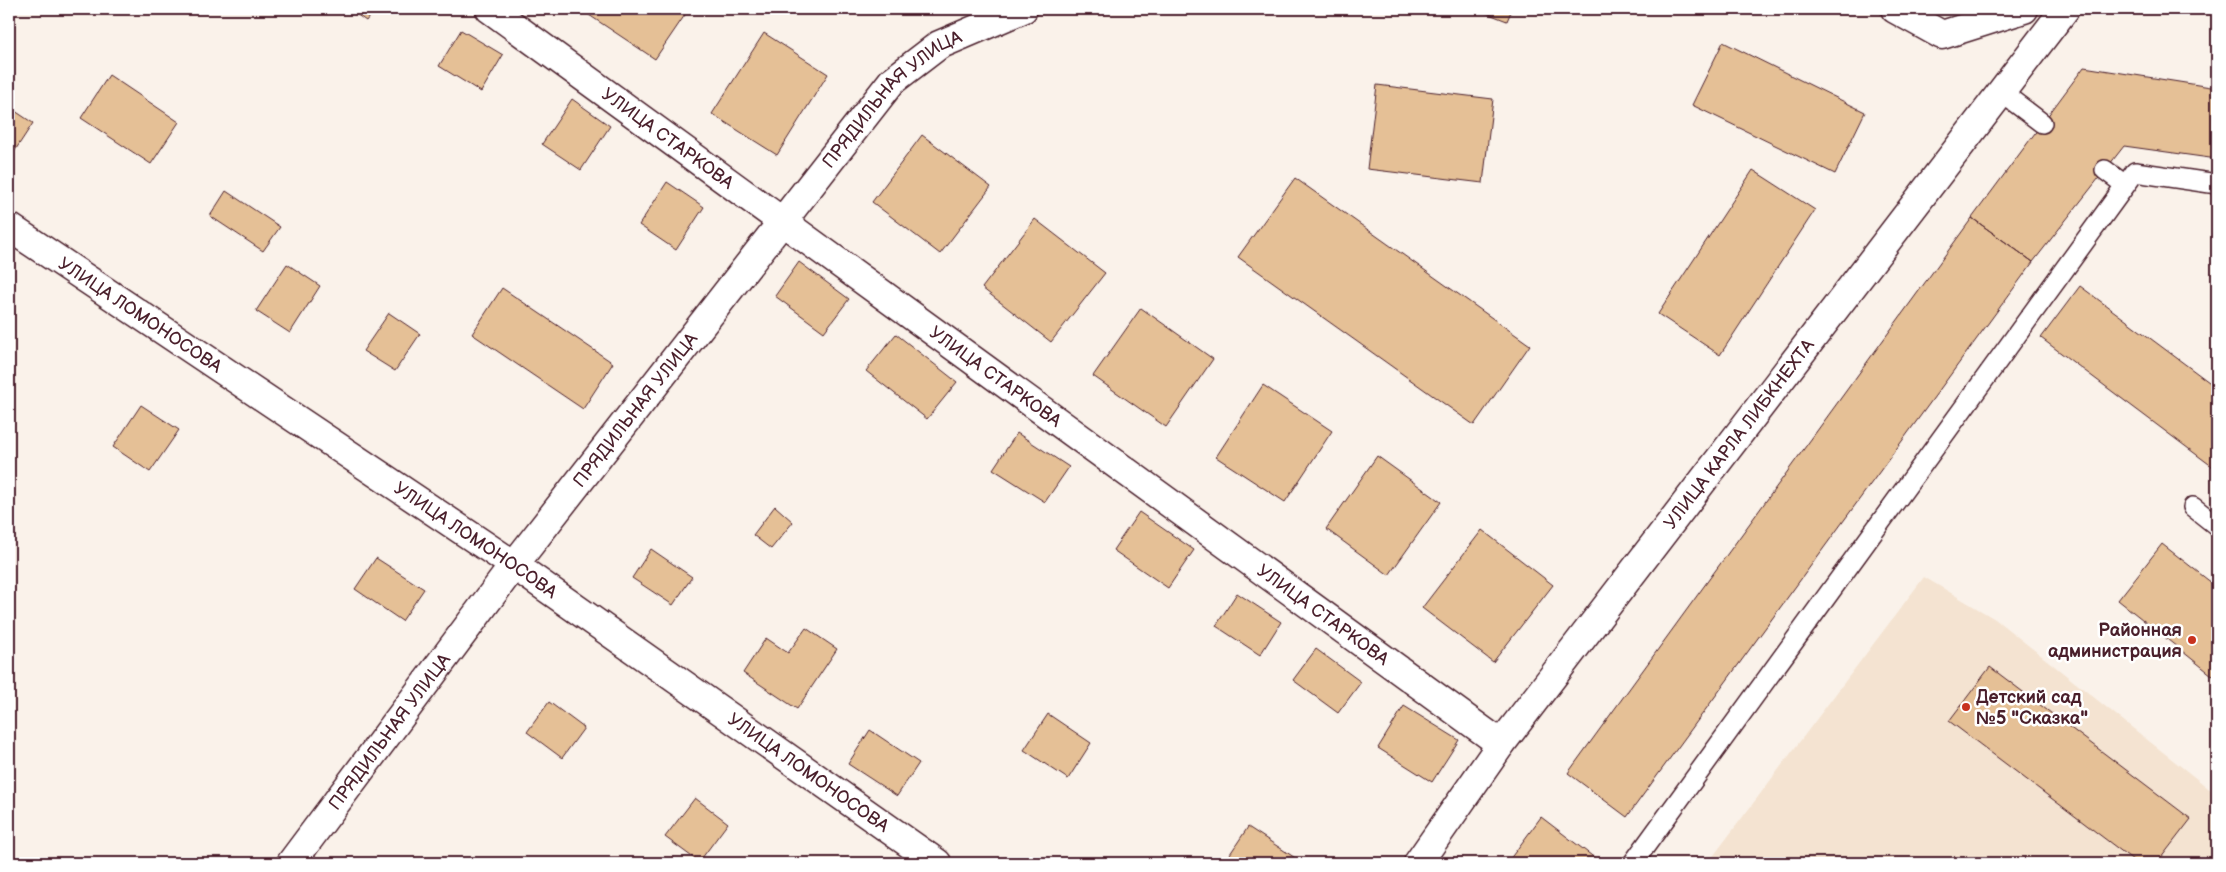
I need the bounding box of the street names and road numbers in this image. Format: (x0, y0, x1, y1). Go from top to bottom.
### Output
street label: ПРЯДИЛЬНАЯ УЛИЦА (818, 26, 965, 172)
street label: УЛИЦА СТАРКОВА (598, 84, 738, 193)
street label: УЛИЦА ЛОМОНОСОВА (55, 253, 226, 377)
street label: УЛИЦА СТАРКОВА (926, 322, 1066, 431)
street label: ПРЯДИЛЬНАЯ УЛИЦА (568, 329, 702, 491)
street label: УЛИЦА КАРЛА ЛИБКНЕХТА (1660, 335, 1818, 533)
street label: УЛИЦА ЛОМОНОСОВА (390, 477, 561, 603)
street label: УЛИЦА СТАРКОВА (1253, 560, 1393, 670)
street label: ПРЯДИЛЬНАЯ УЛИЦА (324, 649, 455, 814)
street label: УЛИЦА ЛОМОНОСОВА (724, 709, 893, 837)

